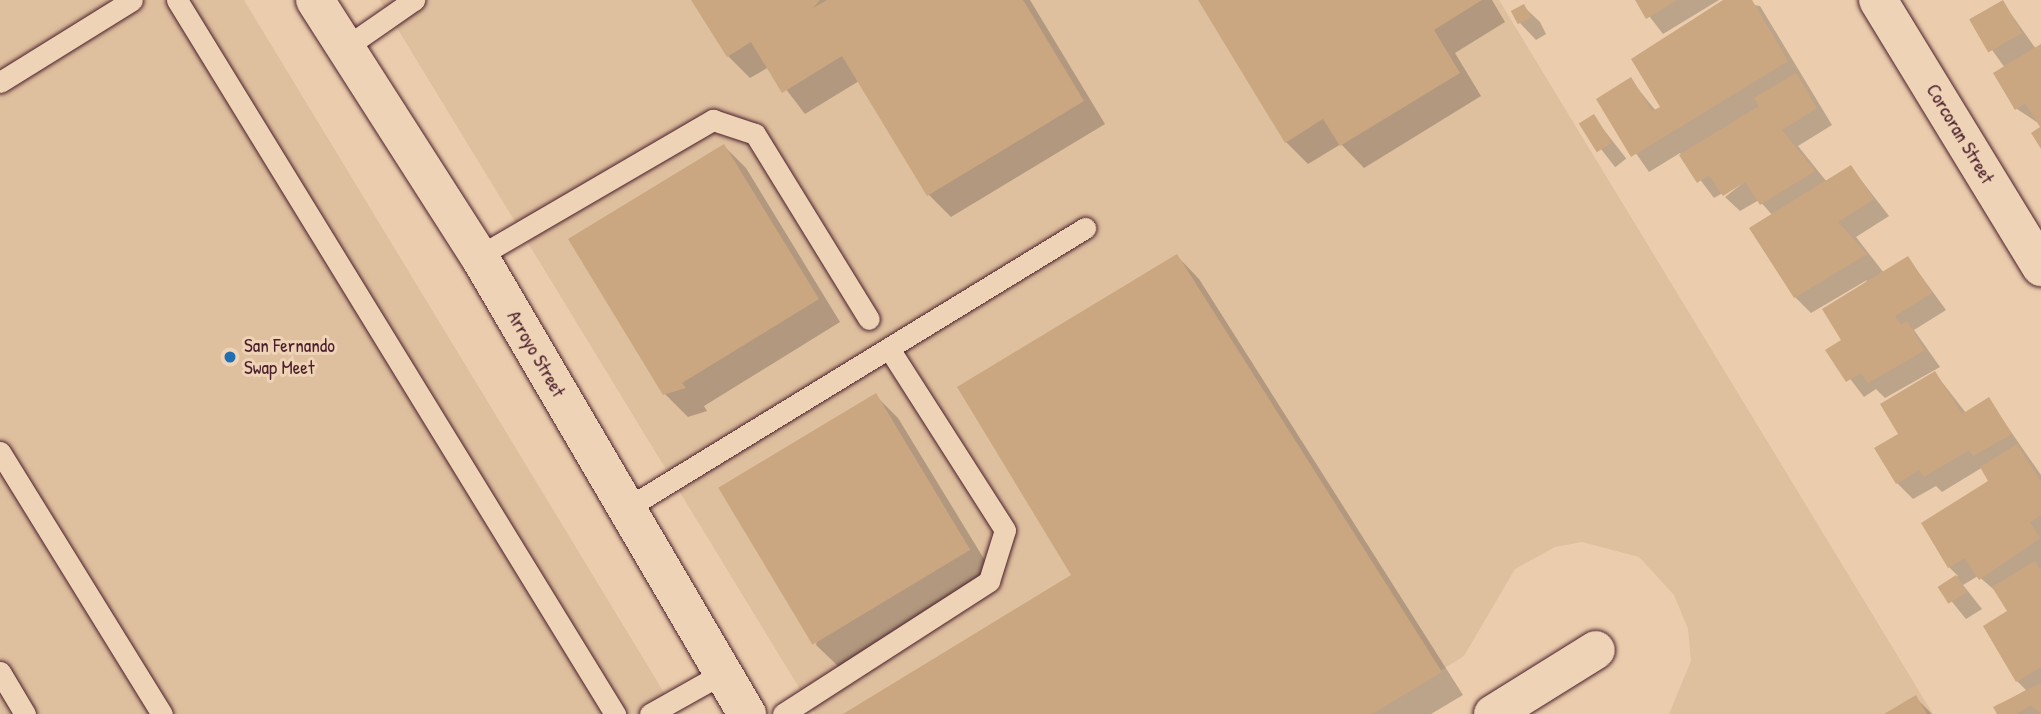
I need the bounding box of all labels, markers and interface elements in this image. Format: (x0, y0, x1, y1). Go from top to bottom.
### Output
street label: Corcoran Street (1921, 80, 1999, 188)
street label: Arroyo Street (502, 307, 570, 401)
place label: San Fernando Swap Meet (244, 335, 335, 379)
marker: San Fernando Swap Meet (222, 349, 238, 365)

